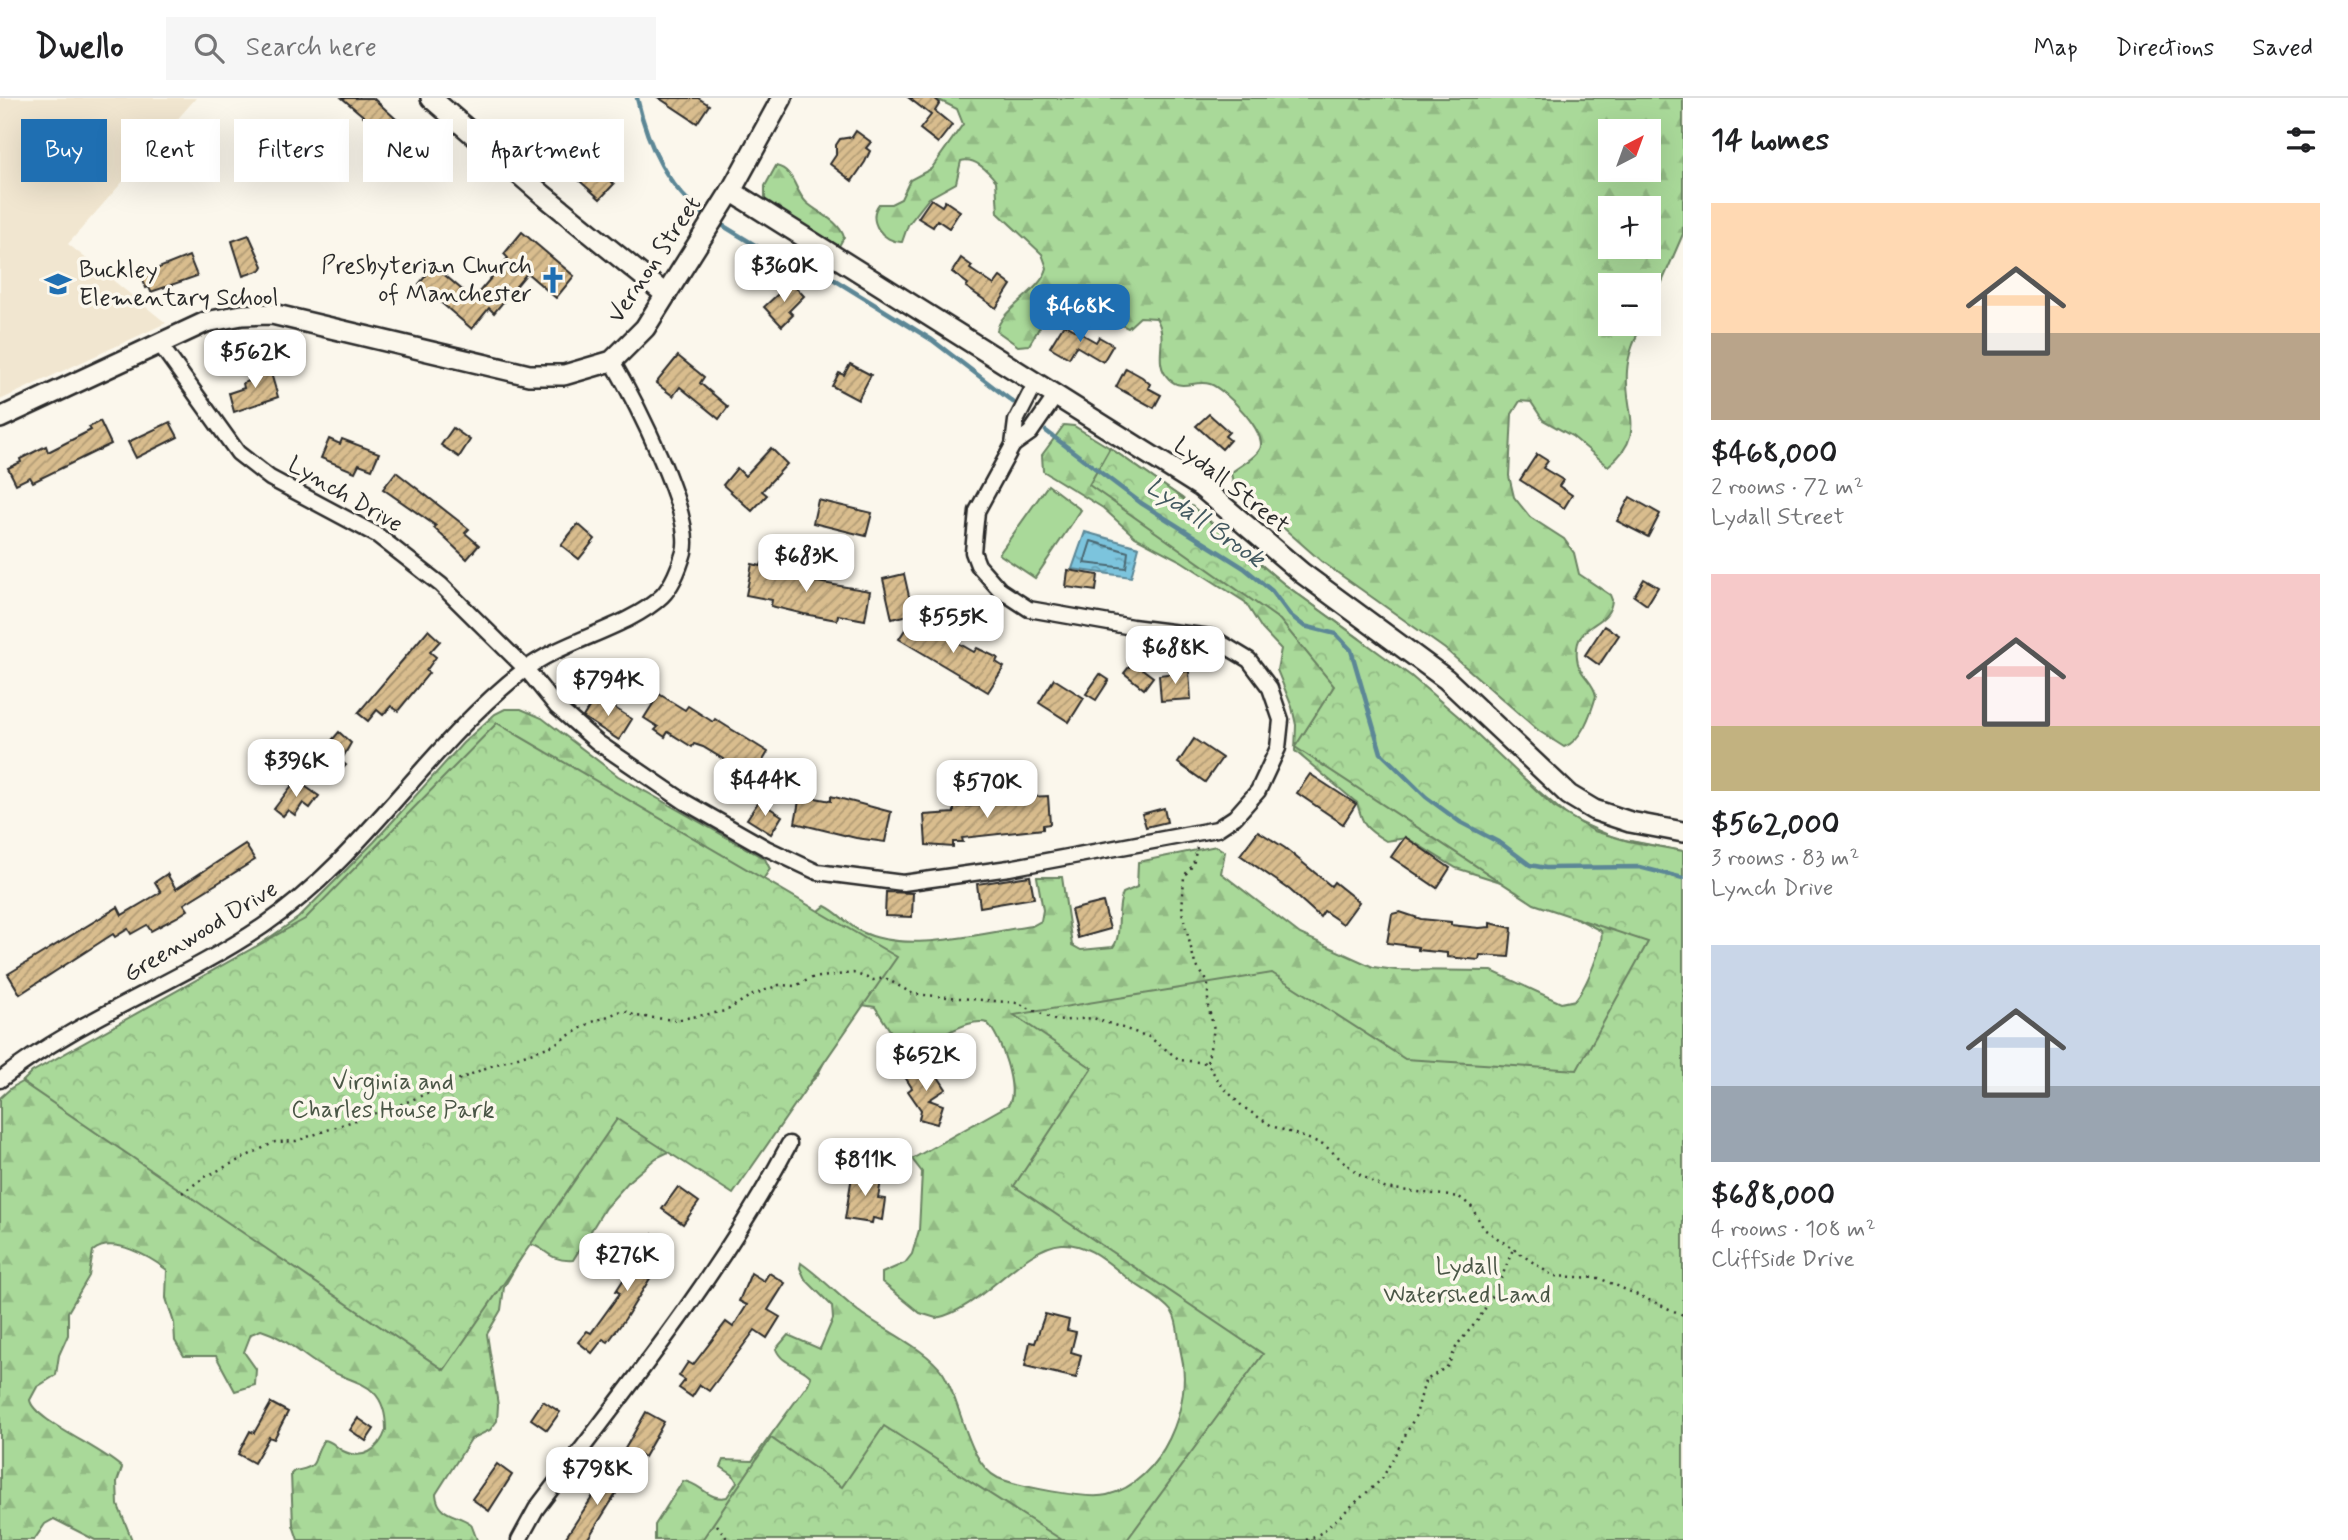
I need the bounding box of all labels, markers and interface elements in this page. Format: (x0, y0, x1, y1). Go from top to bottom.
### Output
search box (166, 17, 656, 80)
text: Dwello (35, 26, 124, 70)
icon: search (190, 29, 228, 67)
text: Search here (246, 31, 377, 65)
text: Map (2034, 33, 2078, 64)
text: Directions (2116, 33, 2214, 64)
text: Saved (2252, 33, 2313, 64)
chip: Buy (21, 119, 107, 182)
chip: Rent (121, 119, 220, 182)
chip: Filters (234, 119, 349, 182)
chip: New (363, 119, 453, 182)
chip: Apartment (467, 119, 624, 182)
north arrow (1598, 119, 1661, 182)
map controls (1598, 119, 1661, 336)
text: 14 homes (1711, 121, 1829, 160)
icon: filters (2282, 121, 2320, 159)
street label: Vernon Street (601, 191, 709, 329)
button: + (1598, 196, 1661, 259)
pin: $360K (735, 244, 833, 304)
icon: home (1953, 248, 2079, 374)
place label: Presbyterian Church of Manchester (321, 251, 532, 310)
text: $360K (751, 252, 817, 282)
place label: Buckley Elementary School (79, 255, 278, 314)
church icon: Presbyterian Church of Manchester (538, 265, 568, 295)
school or university icon: Buckley Elementary School (43, 269, 73, 299)
button: − (1598, 273, 1661, 336)
pin: $468K (1031, 285, 1129, 344)
text: $468K (1046, 292, 1114, 322)
pin: $562K (206, 330, 304, 390)
text: $562K (220, 338, 290, 368)
street label: Lydall Street (1167, 431, 1295, 541)
text: $468,000 (1711, 434, 1837, 473)
street label: Lynch Drive (282, 450, 408, 540)
water label: Lydall Brook (1139, 470, 1272, 577)
text: 2 rooms · 72 m² (1711, 473, 1864, 503)
text: Lydall Street (1711, 503, 1844, 533)
pin: $683K (757, 534, 855, 594)
text: $683K (774, 542, 838, 572)
pin: $555K (904, 596, 1002, 655)
text: $555K (919, 603, 987, 633)
icon: home (1953, 619, 2079, 745)
pin: $688K (1126, 626, 1224, 686)
text: $688K (1142, 634, 1208, 664)
pin: $794K (559, 658, 657, 718)
text: $794K (573, 666, 643, 696)
pin: $396K (247, 740, 345, 799)
text: $396K (264, 747, 328, 777)
pin: $444K (716, 758, 814, 818)
pin: $570K (938, 760, 1036, 820)
text: $444K (730, 766, 800, 796)
text: $570K (953, 768, 1021, 798)
text: $562,000 (1711, 805, 1840, 844)
text: 3 rooms · 83 m² (1711, 844, 1859, 874)
street label: Greenwood Drive (118, 874, 284, 990)
text: Lynch Drive (1711, 874, 1833, 904)
icon: home (1953, 990, 2079, 1116)
pin: $652K (877, 1034, 975, 1093)
text: $652K (892, 1041, 960, 1071)
park label: Virginia and Charles House Park (291, 1067, 495, 1126)
pin: $811K (816, 1138, 914, 1198)
text: $811K (834, 1146, 896, 1176)
text: $688,000 (1711, 1176, 1835, 1215)
text: 4 rooms · 108 m² (1711, 1215, 1876, 1245)
pin: $276K (578, 1234, 676, 1293)
text: $276K (595, 1241, 659, 1271)
text: Cliffside Drive (1711, 1245, 1855, 1275)
park label: Lydall Watershed Land (1383, 1252, 1551, 1311)
pin: $798K (548, 1448, 646, 1507)
text: $798K (562, 1455, 632, 1485)

